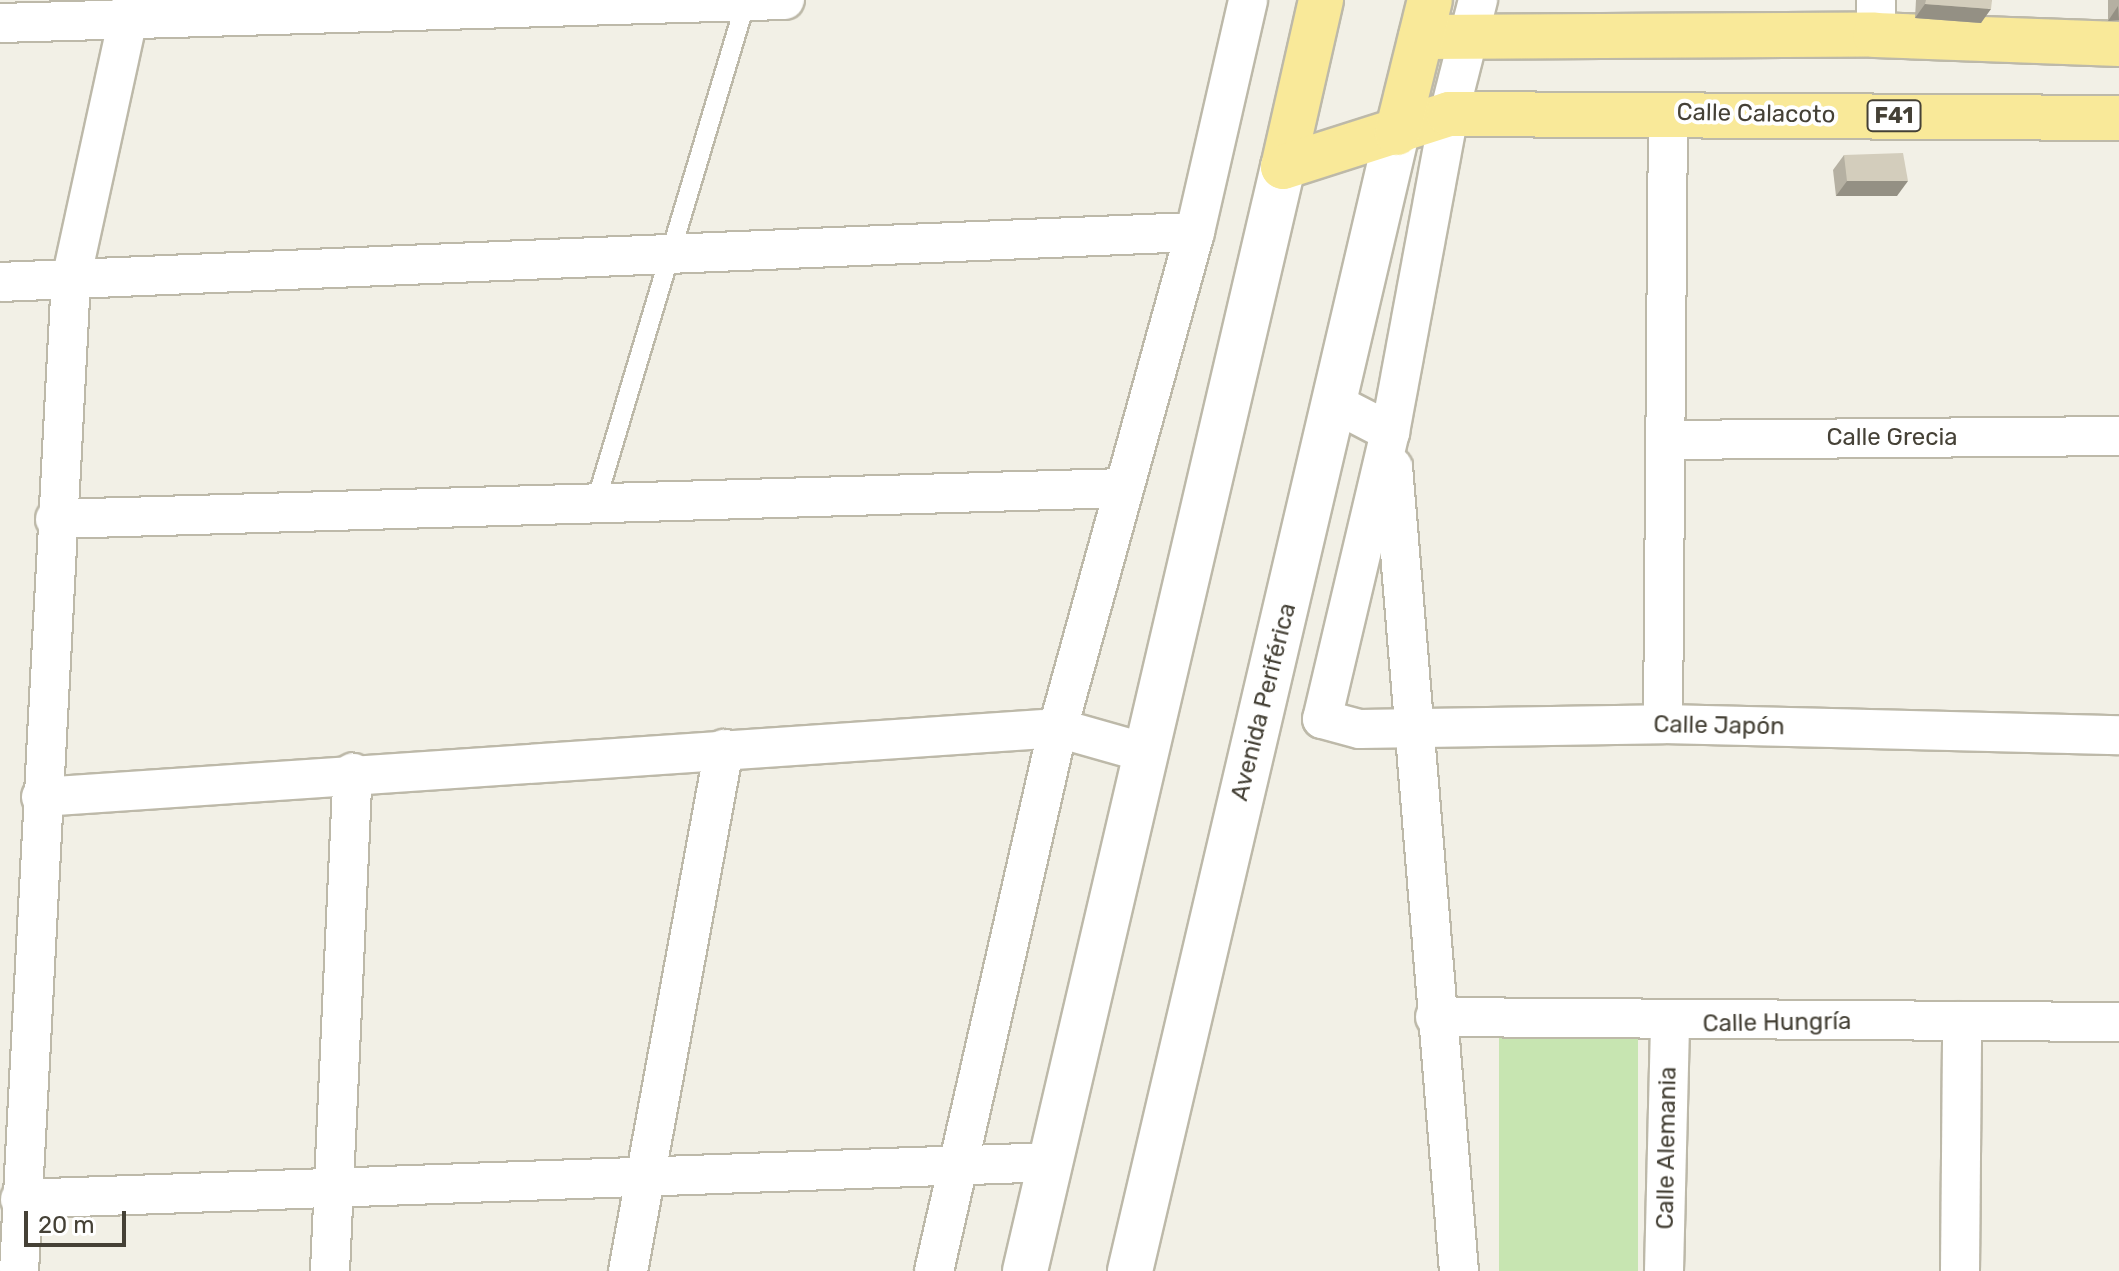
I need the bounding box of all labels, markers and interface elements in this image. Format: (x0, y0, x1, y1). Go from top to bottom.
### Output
street label: Calle Calacoto (1676, 98, 1836, 130)
road number: F41 (1866, 98, 1922, 134)
street label: Calle Grecia (1826, 424, 1958, 452)
street label: Avenida Periférica (1225, 600, 1303, 804)
street label: Calle Japón (1653, 710, 1785, 742)
street label: Calle Hungría (1702, 1007, 1852, 1039)
street label: Calle Alemania (1651, 1066, 1683, 1230)
scale bar (28, 1195, 130, 1245)
text: 20 m (38, 1211, 95, 1239)

